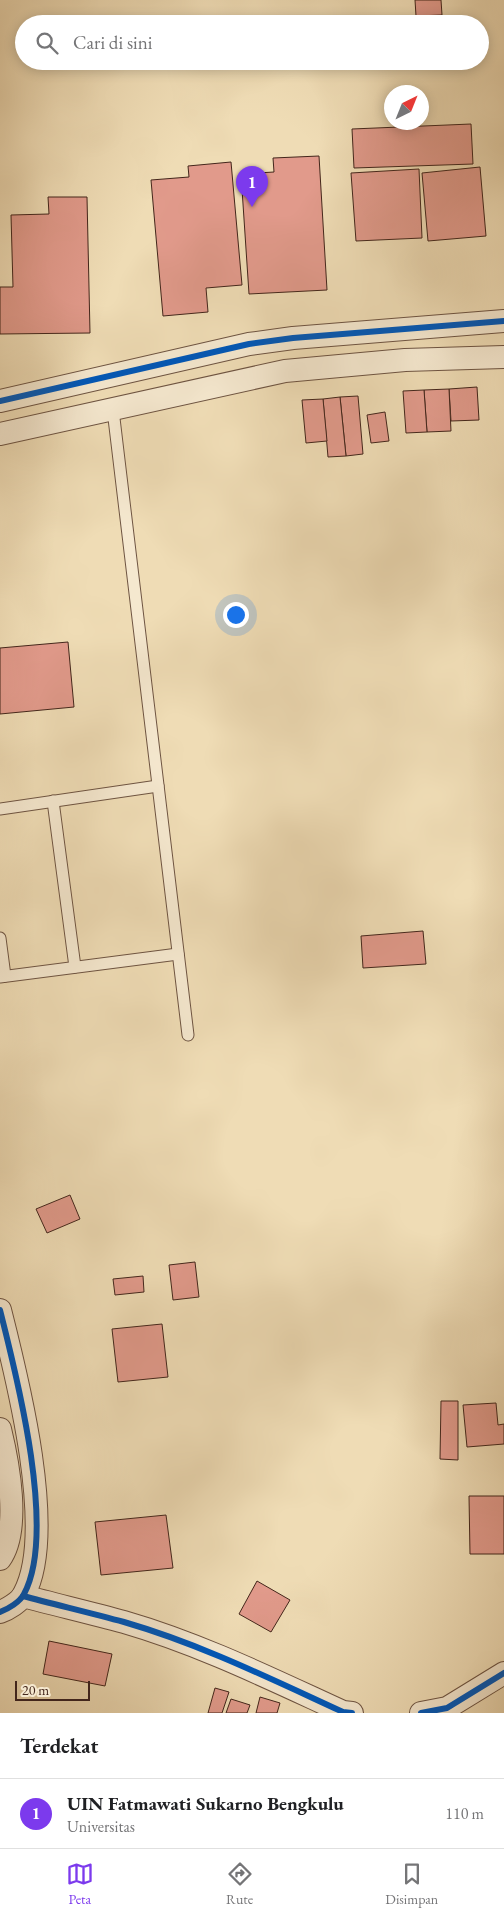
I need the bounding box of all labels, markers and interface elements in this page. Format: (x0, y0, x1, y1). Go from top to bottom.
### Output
search box (15, 15, 489, 70)
icon: search (33, 29, 61, 57)
text: Cari di sini (73, 30, 152, 55)
north arrow (384, 85, 429, 130)
pin: 1 (236, 166, 268, 207)
your location (223, 602, 249, 628)
scale bar (15, 1678, 90, 1701)
text: 20 m (22, 1681, 49, 1699)
text: Terdekat (20, 1732, 98, 1759)
text: UIN Fatmawati Sukarno Bengkulu (67, 1791, 344, 1816)
text: 1 (32, 1803, 40, 1824)
text: 110 m (445, 1803, 484, 1824)
text: Universitas (67, 1816, 135, 1837)
tab: Peta (66, 1860, 94, 1908)
tab: Rute (226, 1860, 254, 1908)
tab: Disimpan (385, 1860, 438, 1908)

